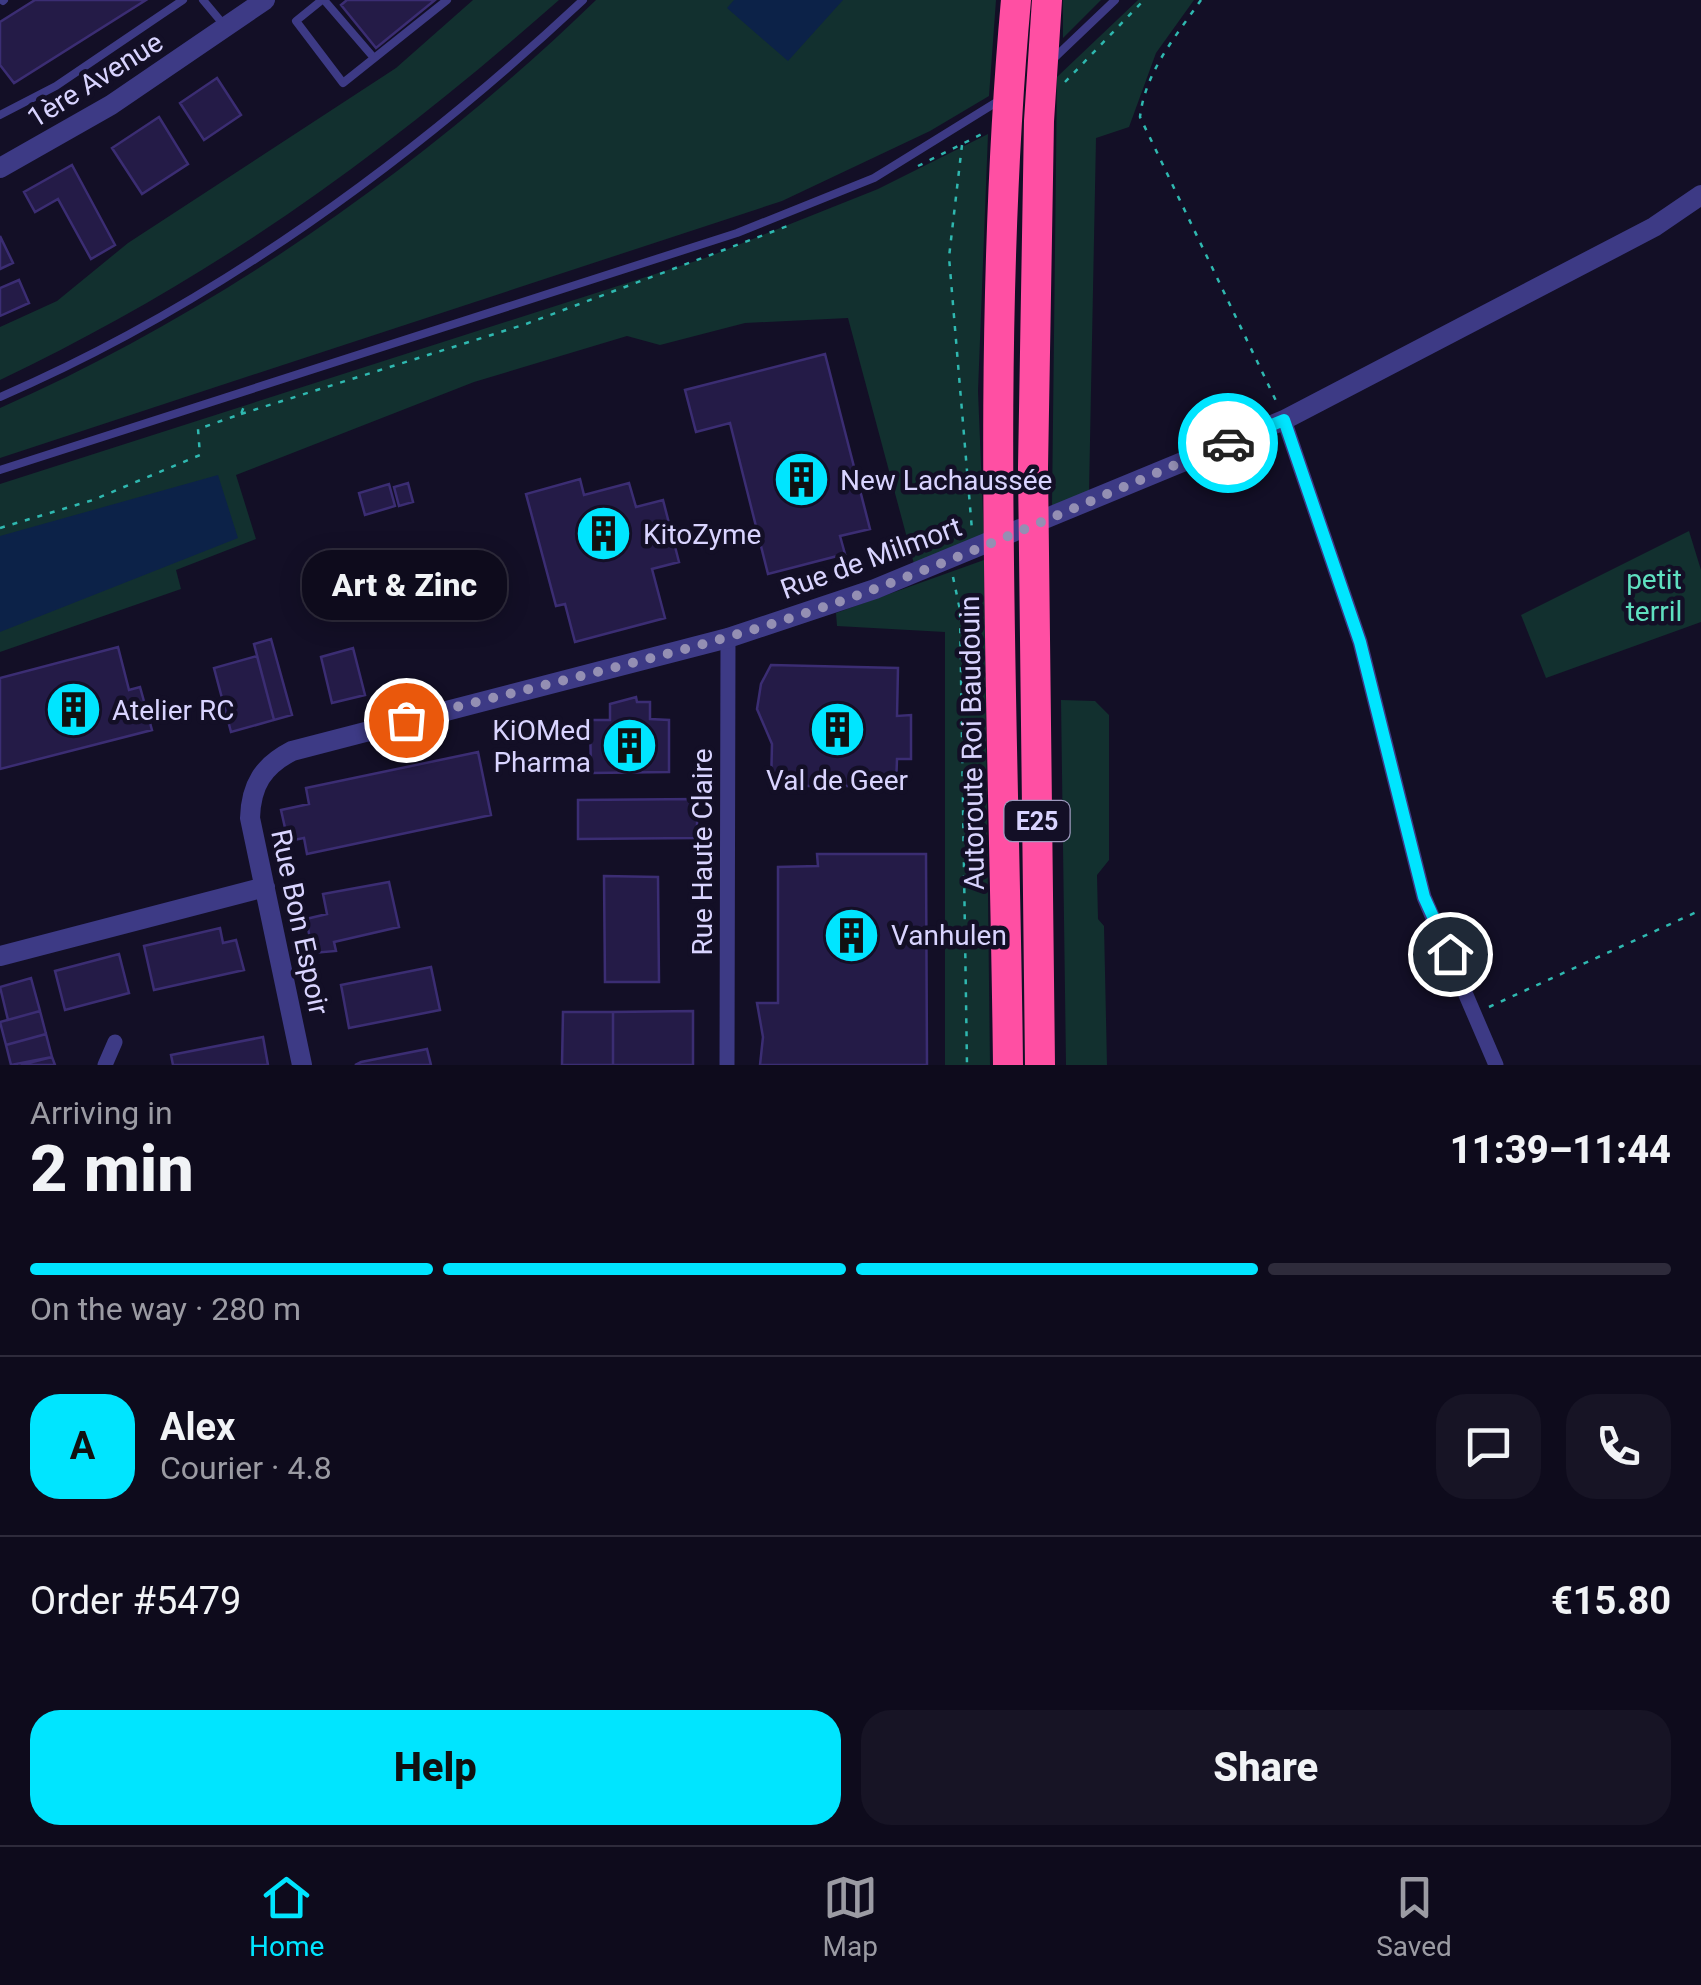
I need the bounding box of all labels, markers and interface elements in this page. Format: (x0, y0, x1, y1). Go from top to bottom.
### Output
street label: 1ère Avenue (21, 25, 169, 135)
courier (1178, 393, 1278, 493)
icon: car (1201, 416, 1256, 471)
building icon: New Lachaussée (771, 450, 831, 510)
place label: New Lachaussée (840, 464, 1052, 497)
building icon: KitoZyme (574, 504, 634, 564)
street label: Rue de Milmort (776, 510, 966, 606)
place label: KitoZyme (643, 518, 761, 551)
callout: Art & Zinc (304, 550, 508, 620)
park label: petit terril (1626, 563, 1682, 628)
text: Art & Zinc (332, 566, 477, 604)
street label: Autoroute Roi Baudouin (953, 595, 991, 891)
pin (364, 678, 449, 763)
building icon: Atelier RC (43, 680, 103, 740)
icon: bag (379, 693, 434, 748)
place label: Atelier RC (112, 694, 234, 727)
building icon: Val de Geer (807, 699, 867, 759)
place label: KiOMed Pharma (492, 714, 591, 779)
building icon: KiOMed Pharma (600, 716, 660, 776)
street label: Rue Haute Claire (686, 748, 719, 956)
place label: Val de Geer (766, 764, 909, 797)
road number: E25 (1004, 801, 1070, 841)
street label: Rue Bon Espoir (264, 826, 336, 1018)
building icon: Vanhulen (822, 905, 882, 965)
pin (1408, 912, 1493, 997)
place label: Vanhulen (891, 919, 1007, 952)
icon: home (1423, 927, 1478, 982)
text: Arriving in (30, 1094, 173, 1132)
text: 11:39–11:44 (1450, 1128, 1671, 1172)
text: 2 min (30, 1131, 194, 1207)
text: On the way · 280 m (30, 1290, 301, 1328)
button: chat (1436, 1394, 1541, 1499)
button: phone (1566, 1394, 1671, 1499)
text: Alex (160, 1405, 235, 1449)
text: A (70, 1424, 95, 1468)
text: Courier · 4.8 (160, 1449, 332, 1487)
text: Order #5479 (30, 1579, 241, 1623)
text: €15.80 (1551, 1579, 1671, 1623)
button: Help (30, 1710, 841, 1825)
button: Share (861, 1710, 1671, 1825)
tab: Home (249, 1870, 324, 1963)
tab: Map (823, 1870, 878, 1963)
tab: Saved (1376, 1870, 1452, 1963)

